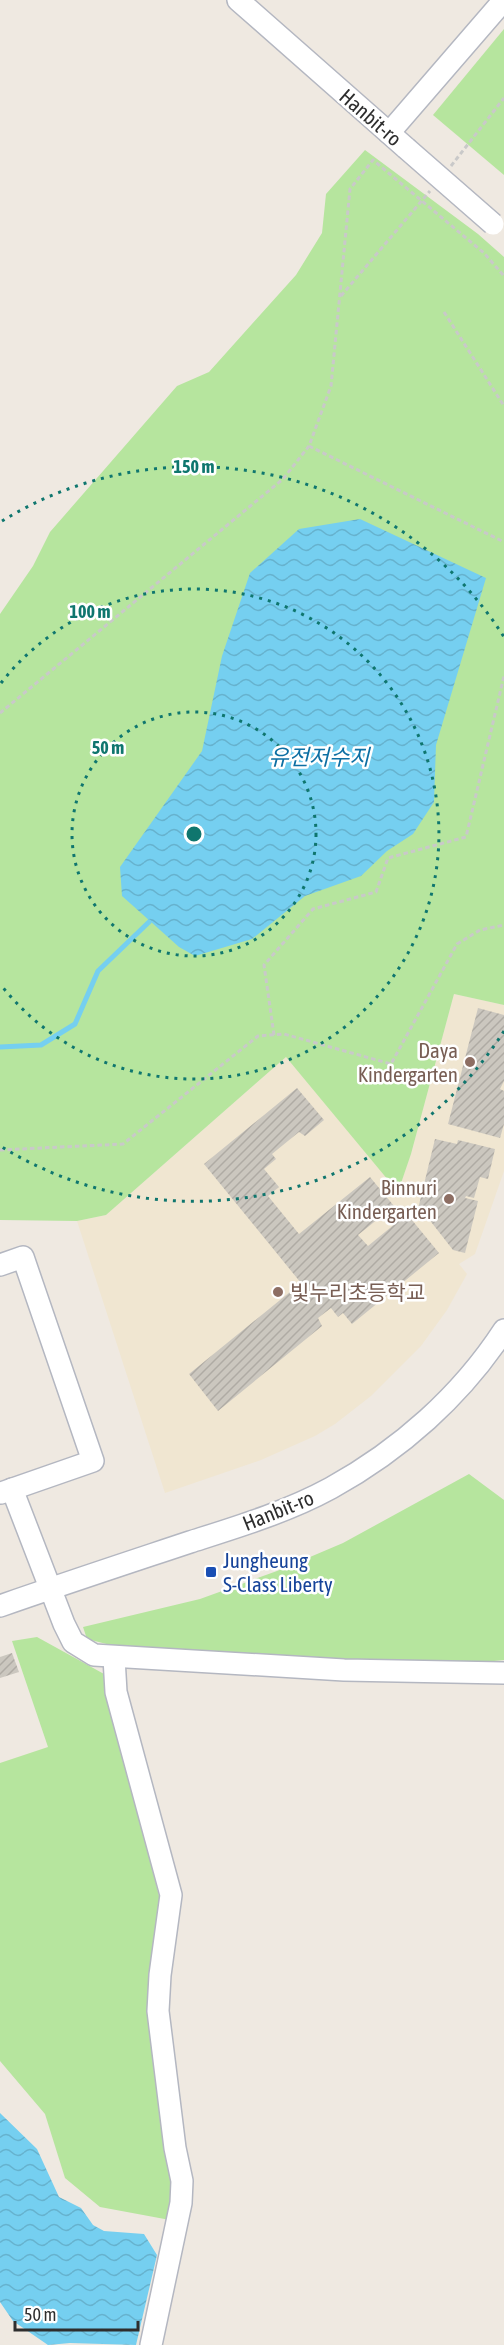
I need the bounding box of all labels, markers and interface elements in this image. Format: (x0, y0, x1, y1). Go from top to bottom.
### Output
street label: Hanbit-ro (335, 84, 407, 150)
text: 150 m (174, 456, 214, 477)
text: 100 m (70, 601, 110, 622)
text: 50 m (92, 737, 124, 758)
water label: 유전저수지 (268, 744, 371, 770)
centre of rings (184, 824, 204, 844)
place label: Daya Kindergarten (358, 1038, 458, 1086)
marker: Daya Kindergarten (463, 1055, 477, 1069)
place label: Binnuri Kindergarten (337, 1175, 437, 1223)
marker: Binnuri Kindergarten (442, 1192, 456, 1206)
place label: 빛누리초등학교 (290, 1280, 425, 1304)
marker: 빛누리초등학교 (271, 1285, 285, 1299)
street label: Hanbit-ro (239, 1485, 317, 1535)
place label: Jungheung S-Class Liberty (223, 1548, 333, 1596)
marker: Jungheung S-Class Liberty (204, 1565, 218, 1579)
scale bar (15, 2294, 138, 2332)
text: 50 m (24, 2304, 56, 2325)

